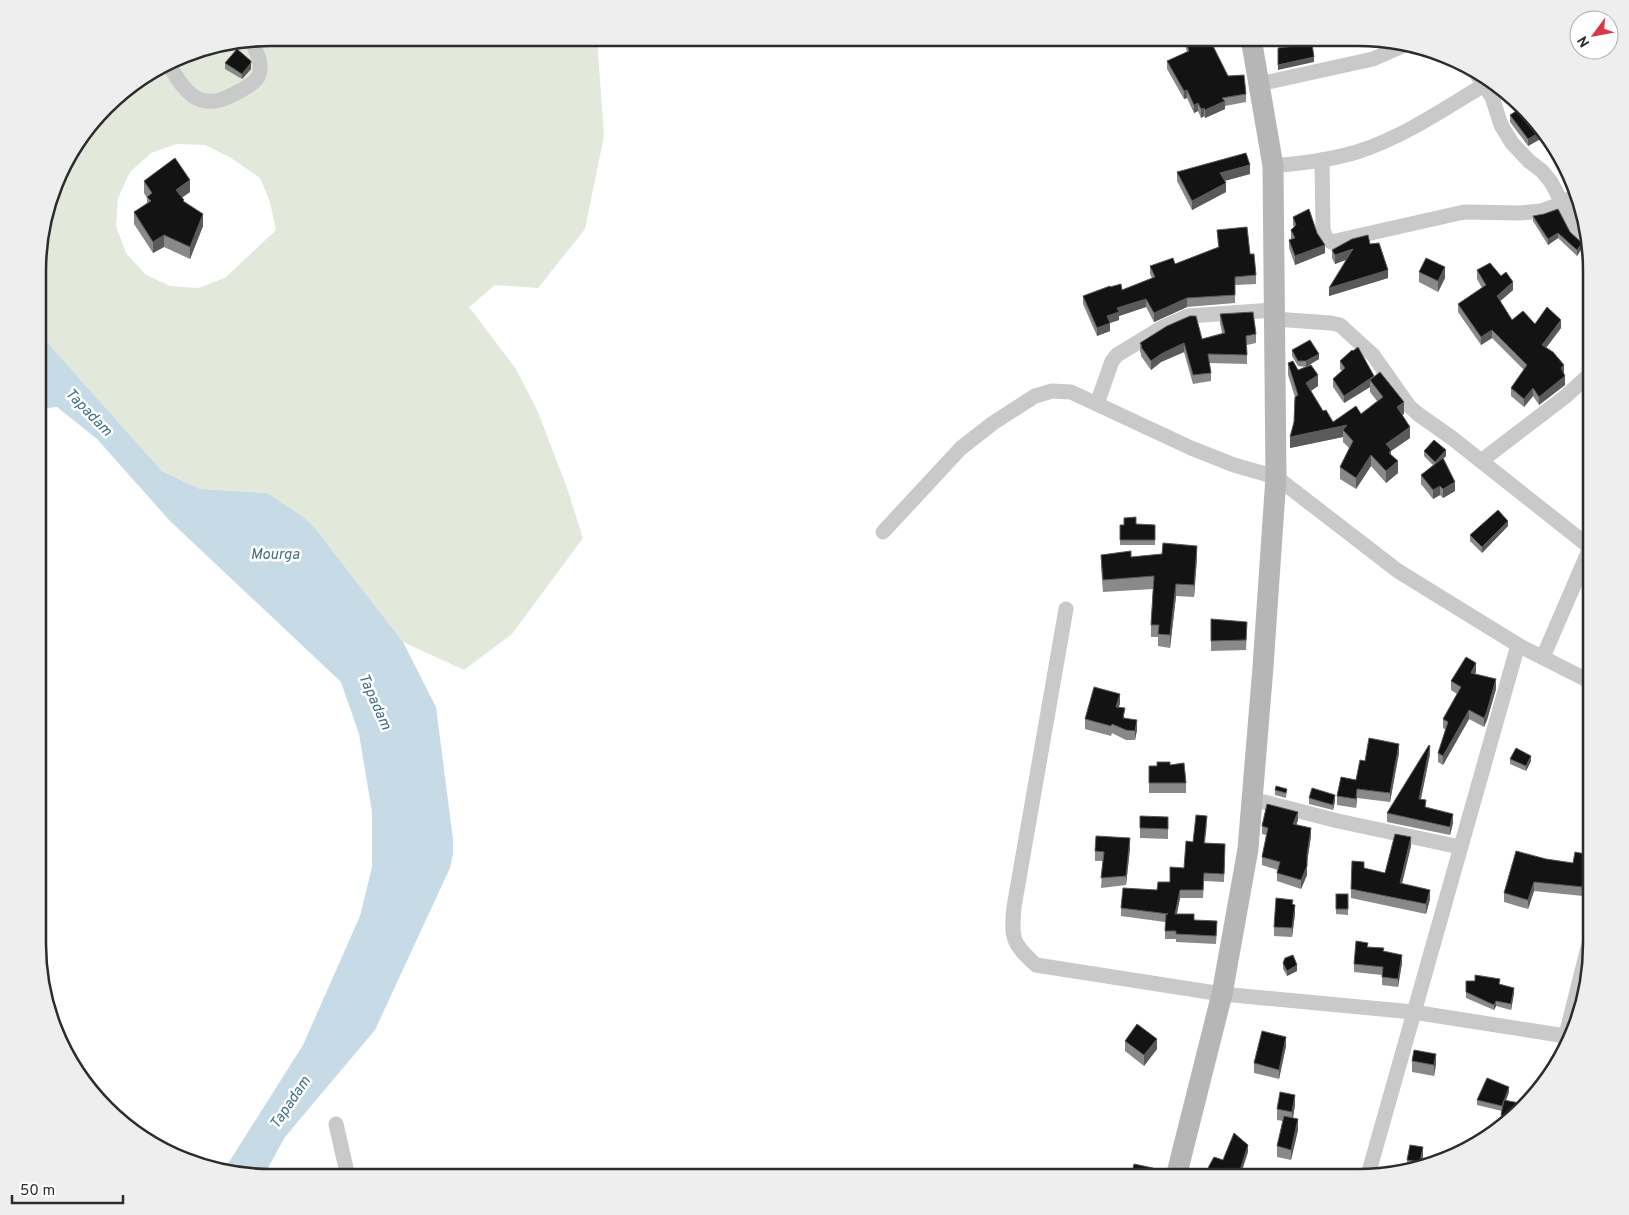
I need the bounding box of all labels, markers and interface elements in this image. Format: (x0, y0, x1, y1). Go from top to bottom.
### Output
north arrow (1569, 10, 1619, 60)
text: N (1574, 32, 1594, 50)
water label: Tapadam (60, 385, 116, 442)
water label: Mourga (251, 546, 300, 565)
water label: Tapadam (353, 671, 395, 734)
water label: Tapadam (266, 1072, 316, 1133)
scale bar (12, 1172, 124, 1204)
text: 50 m (20, 1182, 55, 1201)

